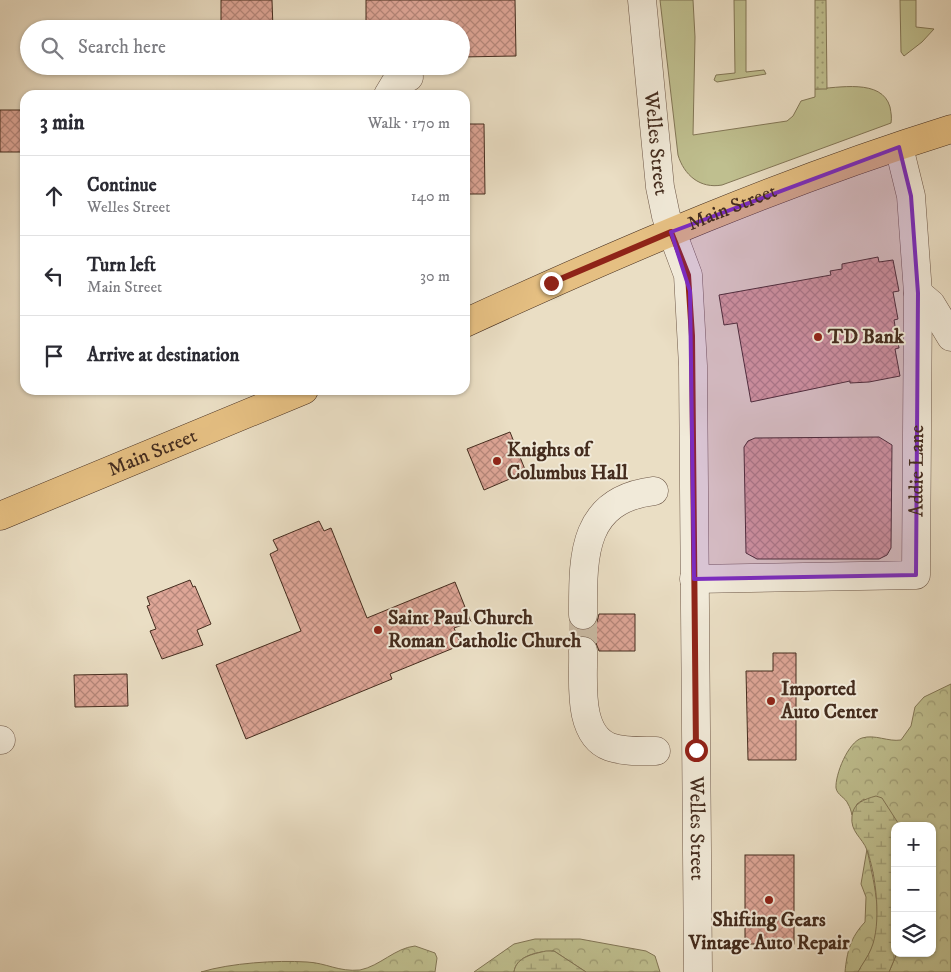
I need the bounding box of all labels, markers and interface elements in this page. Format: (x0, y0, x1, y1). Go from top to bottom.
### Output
search box (20, 20, 470, 75)
icon: search (38, 34, 66, 62)
text: Search here (78, 36, 166, 59)
street label: Welles Street (638, 89, 674, 198)
text: 3 min (40, 110, 85, 136)
text: Walk · 170 m (368, 113, 450, 133)
text: Continue (87, 174, 157, 197)
street label: Main Street (684, 178, 780, 236)
icon: ahead (40, 182, 68, 210)
text: 140 m (411, 186, 450, 206)
text: Welles Street (87, 197, 170, 217)
text: Turn left (87, 254, 156, 277)
icon: left (40, 262, 68, 290)
text: 30 m (420, 266, 450, 286)
route end (540, 272, 563, 295)
text: Main Street (87, 277, 162, 297)
place label: TD Bank (827, 325, 905, 350)
marker: TD Bank (812, 331, 824, 343)
icon: arrive (40, 342, 68, 370)
text: Arrive at destination (87, 344, 239, 367)
street label: Main Street (104, 423, 201, 482)
street label: Addie Lane (904, 425, 930, 517)
place label: Knights of Columbus Hall (507, 438, 629, 486)
marker: Knights of Columbus Hall (491, 455, 503, 467)
place label: Saint Paul Church Roman Catholic Church (388, 606, 582, 654)
marker: Saint Paul Church Roman Catholic Church (372, 624, 384, 636)
place label: Imported Auto Center (780, 677, 878, 725)
marker: Imported Auto Center (765, 695, 777, 707)
route start (685, 739, 708, 762)
street label: Welles Street (684, 775, 710, 881)
map controls (891, 822, 936, 957)
button: + (891, 822, 936, 867)
button: − (891, 867, 936, 912)
marker: Shifting Gears Vintage Auto Repair (763, 894, 775, 906)
place label: Shifting Gears Vintage Auto Repair (688, 908, 850, 956)
button: layers (891, 912, 936, 957)

